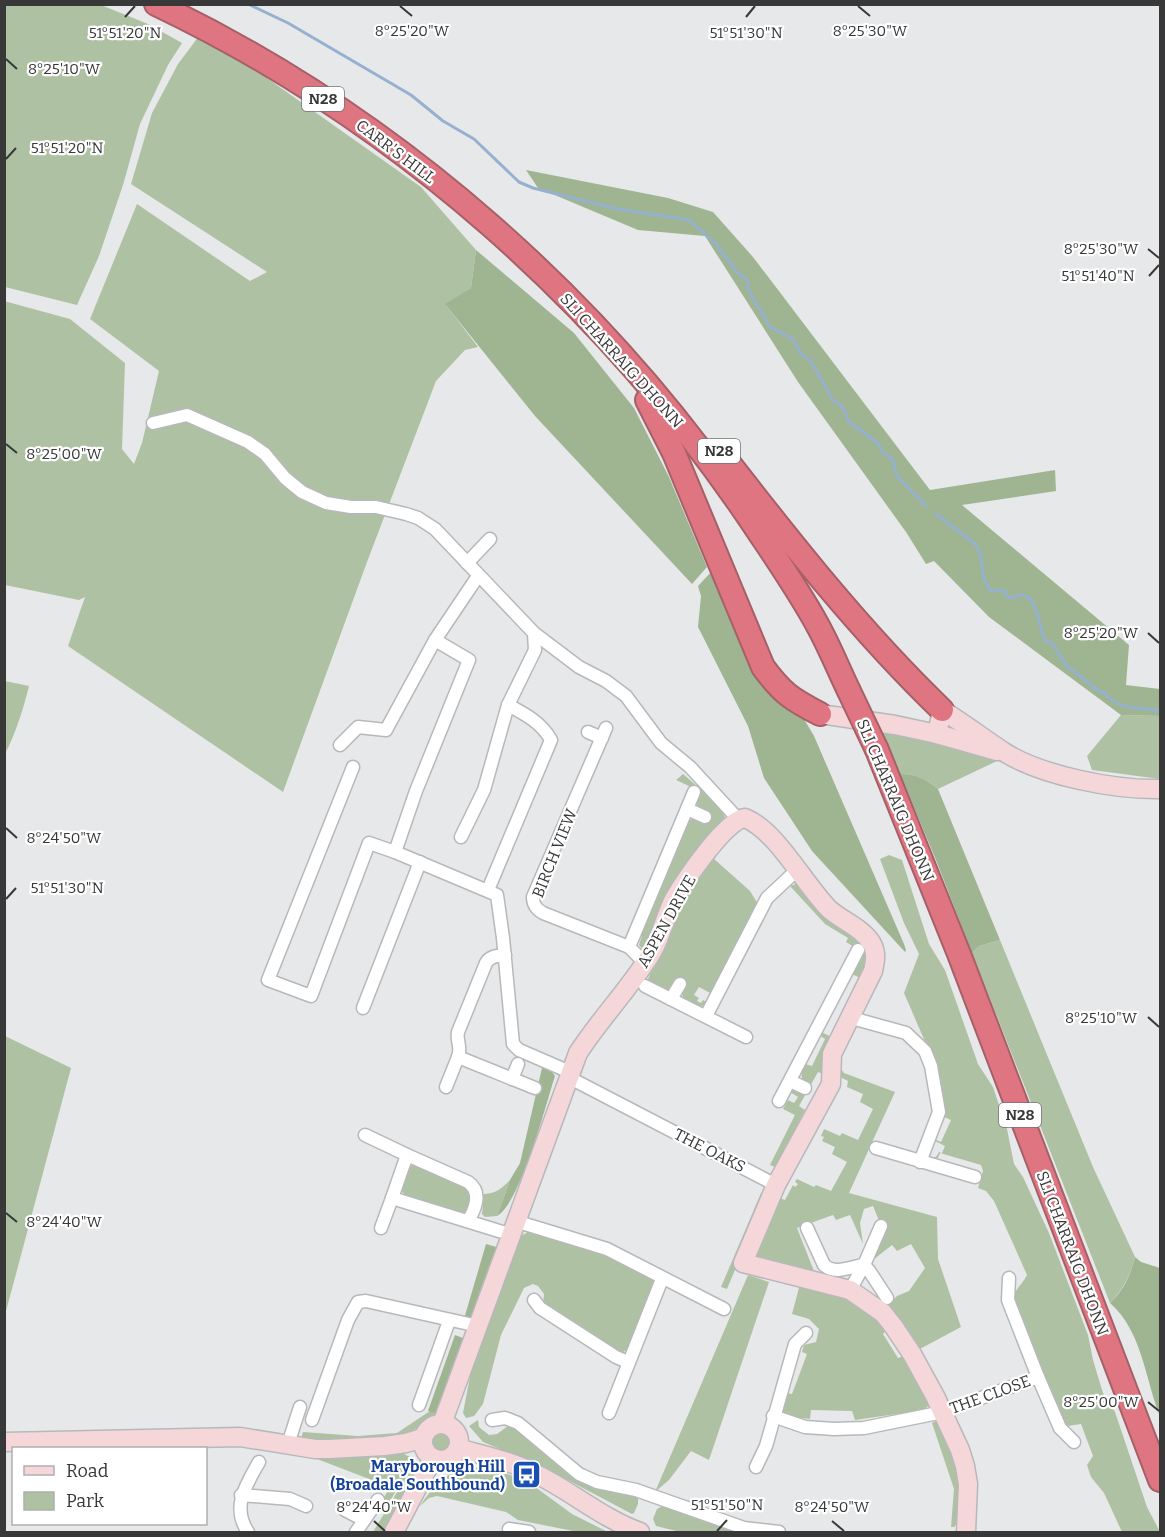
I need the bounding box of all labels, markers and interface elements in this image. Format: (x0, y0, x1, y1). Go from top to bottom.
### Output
text: 8°25'20"W (375, 22, 450, 40)
text: 8°25'30"W (833, 22, 908, 40)
text: 51°51'20"N (89, 24, 161, 42)
text: 51°51'30"N (709, 24, 783, 42)
text: 8°25'10"W (28, 60, 101, 78)
road number: N28 (302, 87, 344, 111)
street label: CARR'S HILL (352, 115, 439, 187)
text: 51°51'20"N (31, 139, 103, 157)
text: 8°25'30"W (1064, 240, 1139, 258)
text: 51°51'40"N (1061, 267, 1135, 285)
street label: SLI CHARRAIG DHONN (556, 289, 687, 432)
road number: N28 (698, 439, 740, 463)
text: 8°25'00"W (26, 445, 102, 463)
text: 8°25'20"W (1064, 624, 1139, 642)
street label: SLI CHARRAIG DHONN (853, 716, 938, 884)
street label: BIRCH VIEW (528, 805, 581, 900)
text: 8°24'50"W (27, 829, 102, 847)
street label: ASPEN DRIVE (633, 872, 700, 971)
text: 51°51'30"N (30, 879, 104, 897)
text: 8°25'10"W (1065, 1009, 1138, 1027)
road number: N28 (999, 1103, 1041, 1127)
street label: THE OAKS (671, 1124, 749, 1177)
street label: SLI CHARRAIG DHONN (1032, 1168, 1113, 1338)
text: 8°24'40"W (26, 1213, 102, 1231)
street label: THE CLOSE (947, 1371, 1033, 1418)
text: 8°25'00"W (1063, 1393, 1139, 1411)
legend (12, 1447, 207, 1525)
place label: Maryborough Hill (Broadale Southbound) (330, 1457, 505, 1494)
bus stop icon: Maryborough Hill (Broadale Southbound) (510, 1459, 542, 1491)
text: Road (66, 1460, 109, 1482)
text: Park (66, 1490, 105, 1512)
text: 51°51'50"N (691, 1496, 763, 1514)
text: 8°24'40"W (336, 1498, 412, 1516)
text: 8°24'50"W (795, 1498, 870, 1516)

